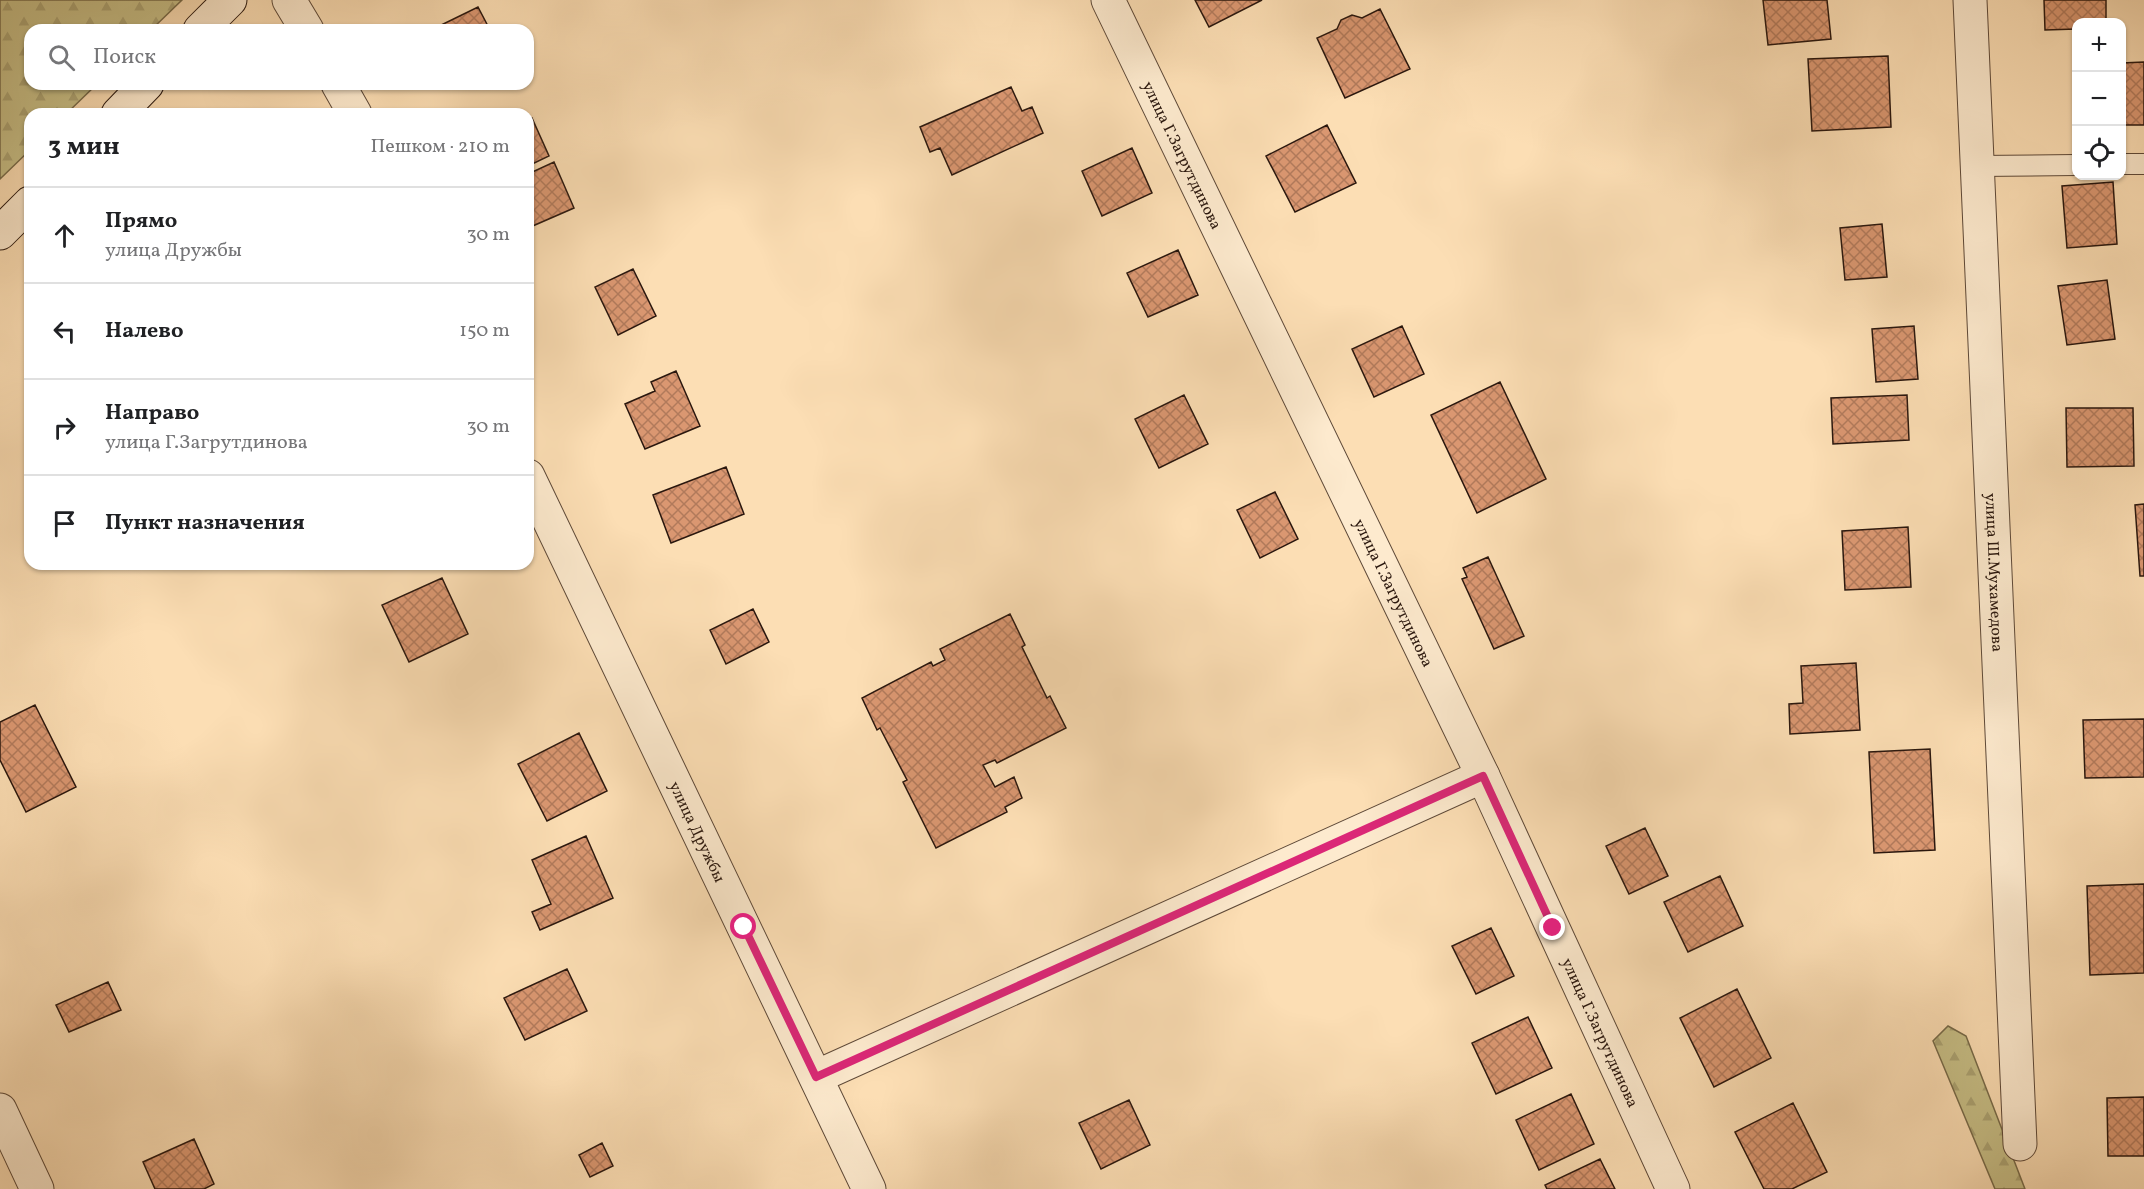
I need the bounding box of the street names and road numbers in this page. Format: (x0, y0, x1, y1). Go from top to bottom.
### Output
street label: улица Г.Загрутдинова (1136, 78, 1226, 234)
street label: улица Ш.Мухамедова (1979, 493, 2007, 652)
street label: улица Г.Загрутдинова (1347, 515, 1438, 671)
street label: улица Дружбы (663, 778, 730, 886)
street label: улица Г.Загрутдинова (1555, 955, 1643, 1112)

